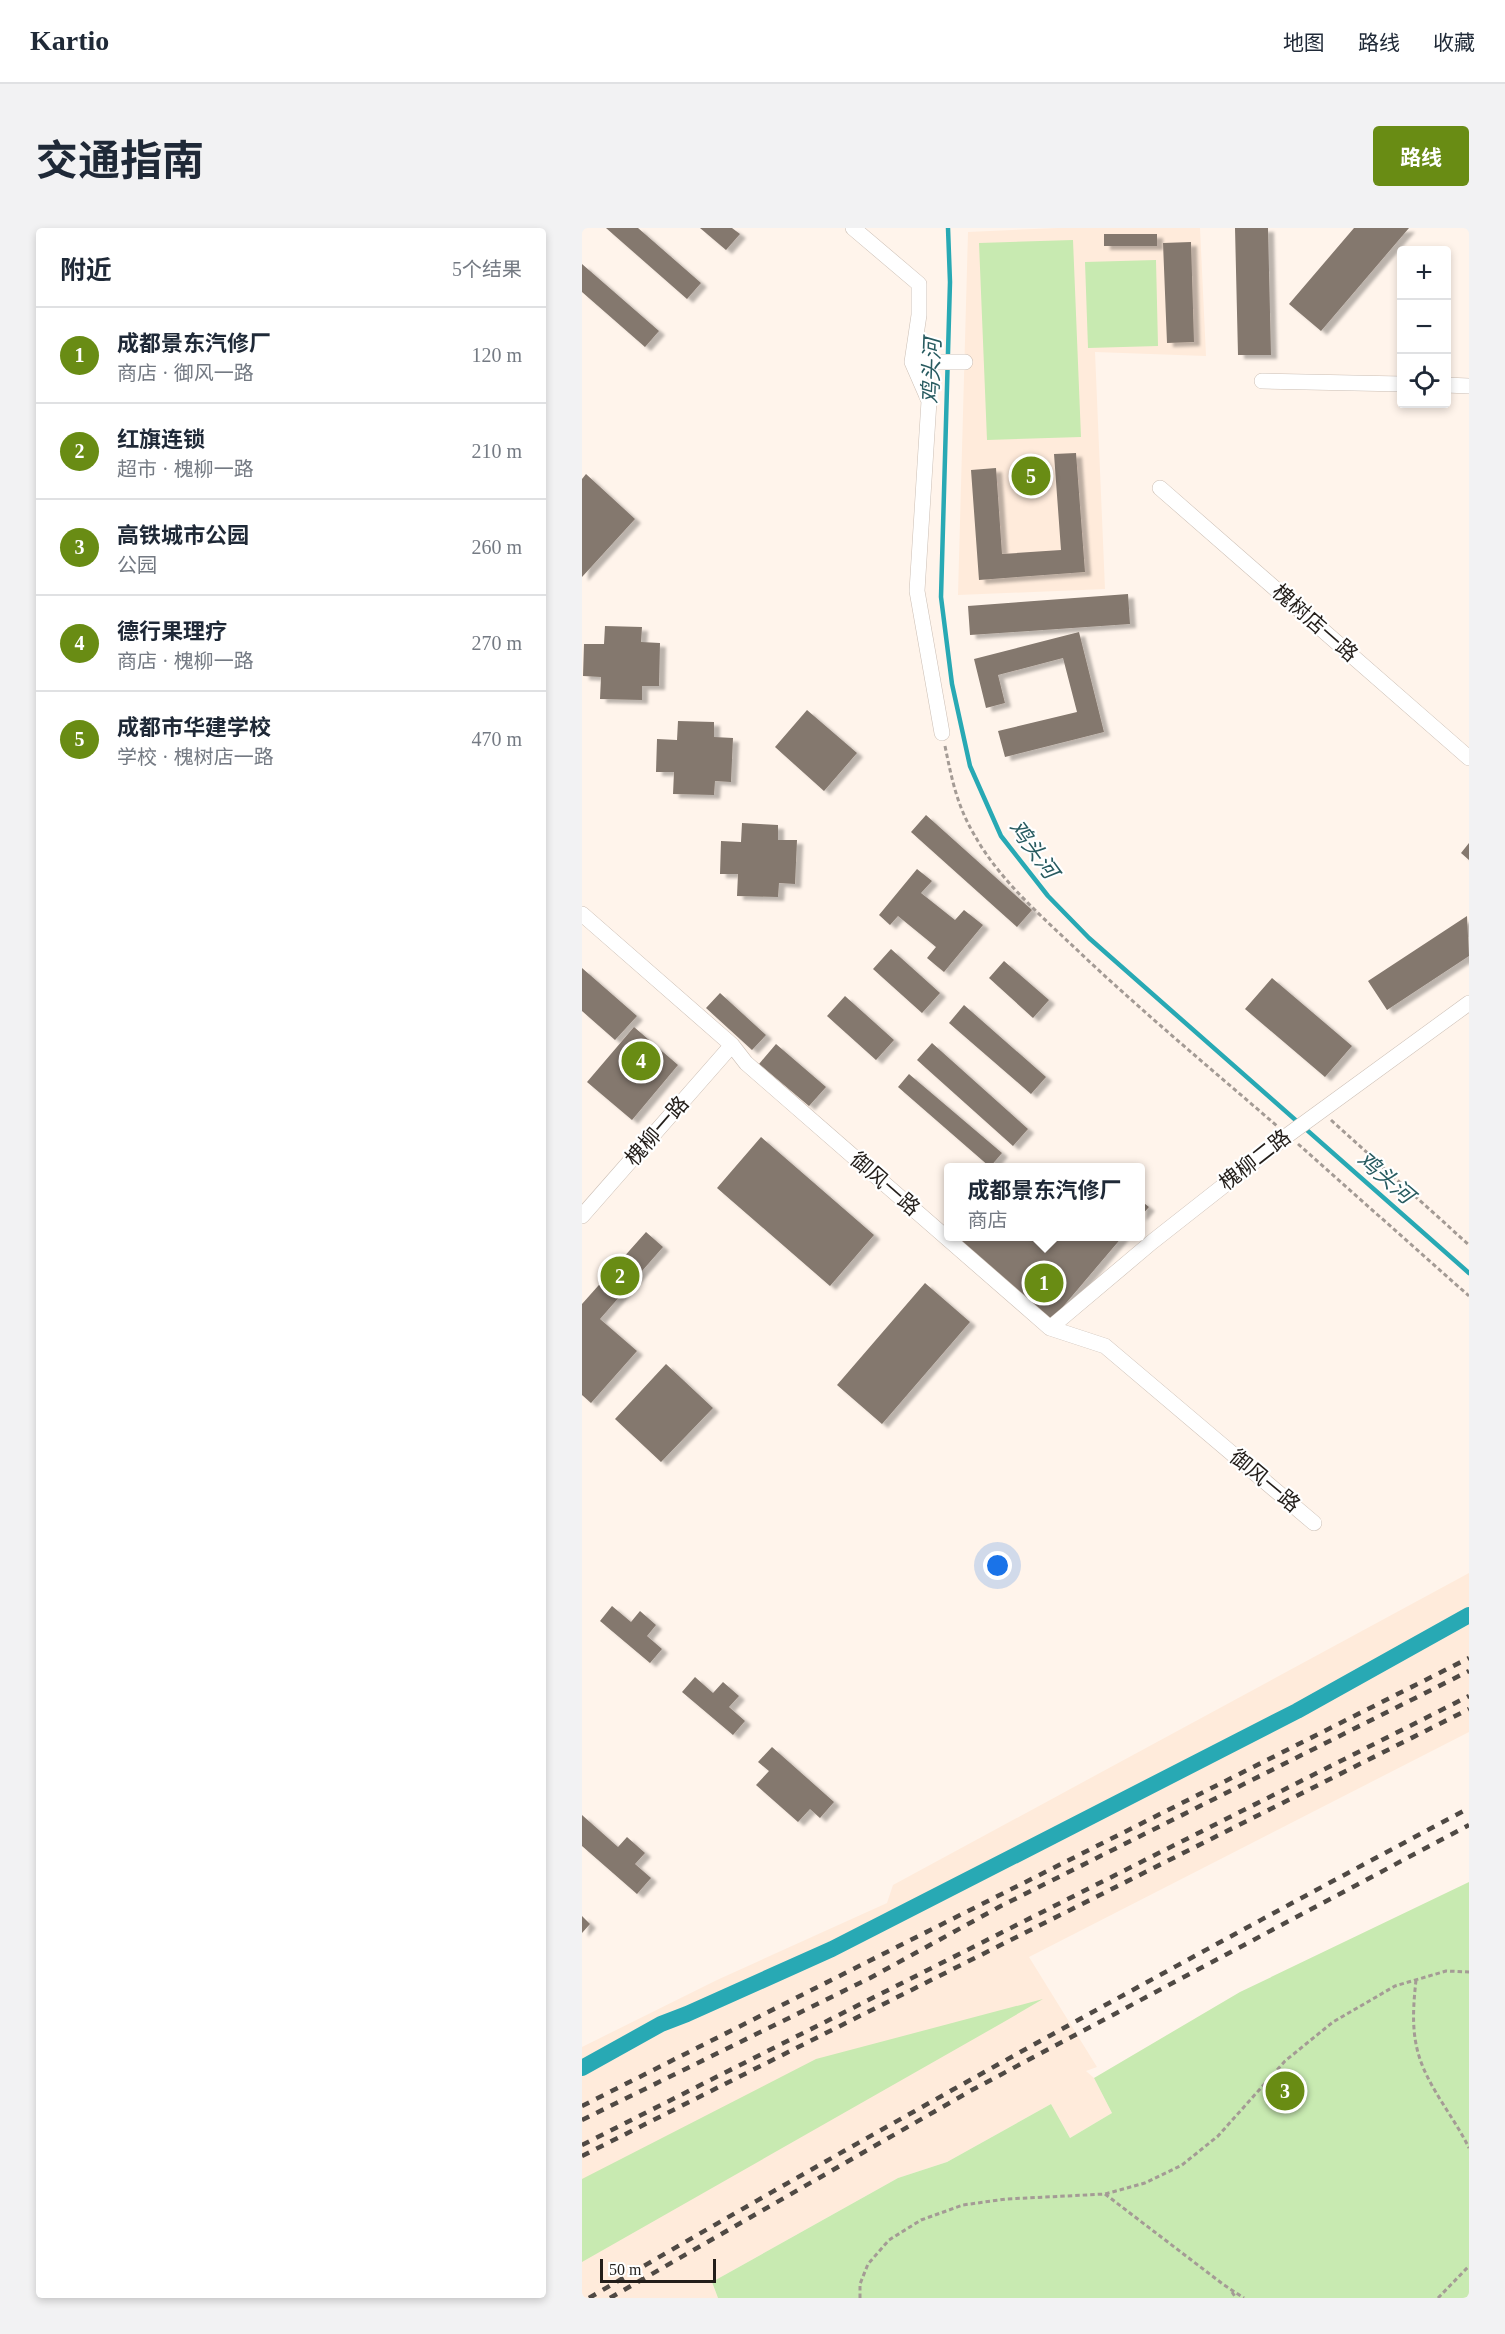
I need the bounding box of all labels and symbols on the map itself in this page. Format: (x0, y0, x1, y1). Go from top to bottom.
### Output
water label: 鸡头河 (918, 334, 945, 404)
pin: 5 (1012, 454, 1050, 498)
street label: 槐树店一路 (1268, 580, 1362, 666)
water label: 鸡头河 (1004, 815, 1065, 887)
pin: 4 (622, 1038, 660, 1084)
street label: 槐柳一路 (620, 1091, 694, 1171)
street label: 槐柳二路 (1215, 1125, 1295, 1195)
water label: 鸡头河 (1353, 1146, 1422, 1211)
street label: 御风一路 (845, 1147, 925, 1221)
pin: 2 (600, 1254, 639, 1298)
pin: 1 (1024, 1260, 1064, 1306)
street label: 御风一路 (1225, 1445, 1305, 1517)
your location (983, 1551, 1012, 1580)
pin: 3 (1266, 2068, 1304, 2114)
scale bar (600, 2256, 716, 2284)

